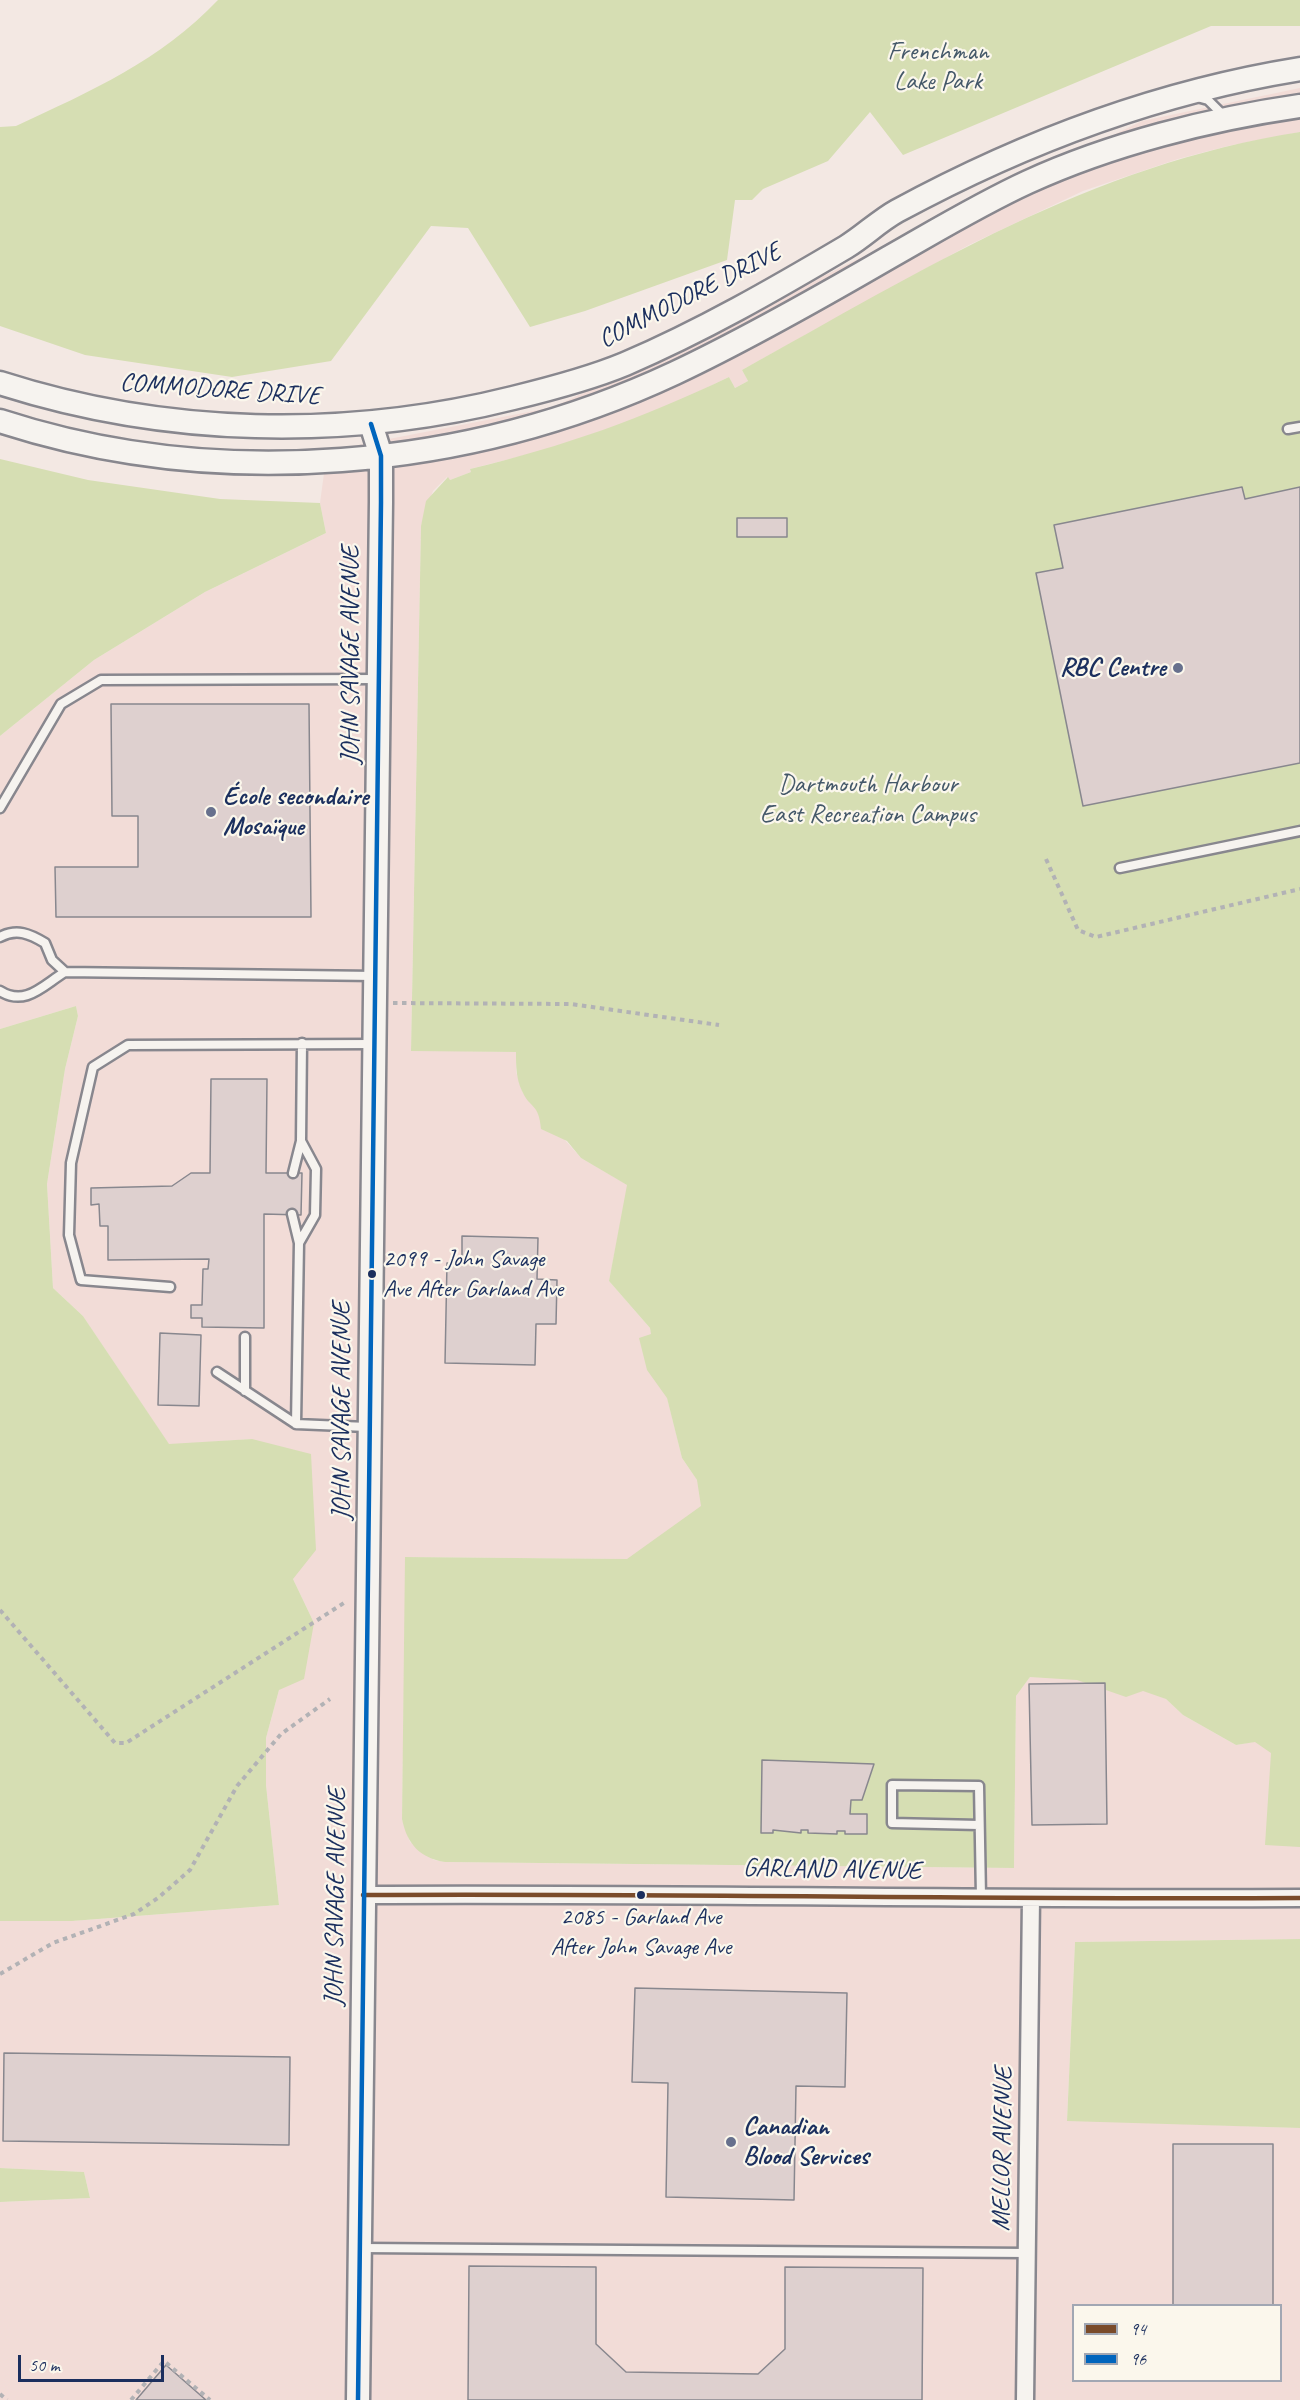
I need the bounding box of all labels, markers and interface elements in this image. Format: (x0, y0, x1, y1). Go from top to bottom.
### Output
park label: Frenchman Lake Park (888, 36, 988, 98)
street label: COMMODORE DRIVE (593, 237, 787, 355)
street label: COMMODORE DRIVE (119, 367, 321, 413)
street label: JOHN SAVAGE AVENUE (335, 546, 367, 764)
place label: RBC Centre (1060, 652, 1166, 684)
marker: RBC Centre (1171, 661, 1185, 675)
park label: Dartmouth Harbour East Recreation Campus (760, 769, 976, 831)
place label: École secondaire Mosaïque (223, 781, 369, 843)
marker: École secondaire Mosaïque (204, 805, 218, 819)
place label: 2099 - John Savage Ave After Garland Ave (383, 1246, 563, 1302)
marker: 2099 - John Savage Ave After Garland Ave (366, 1268, 378, 1280)
street label: JOHN SAVAGE AVENUE (326, 1302, 358, 1520)
street label: JOHN SAVAGE AVENUE (318, 1788, 354, 2006)
street label: GARLAND AVENUE (743, 1853, 921, 1887)
marker: 2085 - Garland Ave After John Savage Ave (635, 1889, 647, 1901)
place label: 2085 - Garland Ave After John Savage Ave (551, 1904, 731, 1960)
street label: MELLOR AVENUE (986, 2067, 1020, 2231)
place label: Canadian Blood Services (743, 2111, 869, 2172)
marker: Canadian Blood Services (724, 2135, 738, 2149)
legend (1072, 2304, 1282, 2382)
text: 94 (1130, 2318, 1146, 2340)
scale bar (21, 2343, 166, 2381)
text: 96 (1130, 2348, 1146, 2370)
text: 50 m (29, 2354, 60, 2376)

